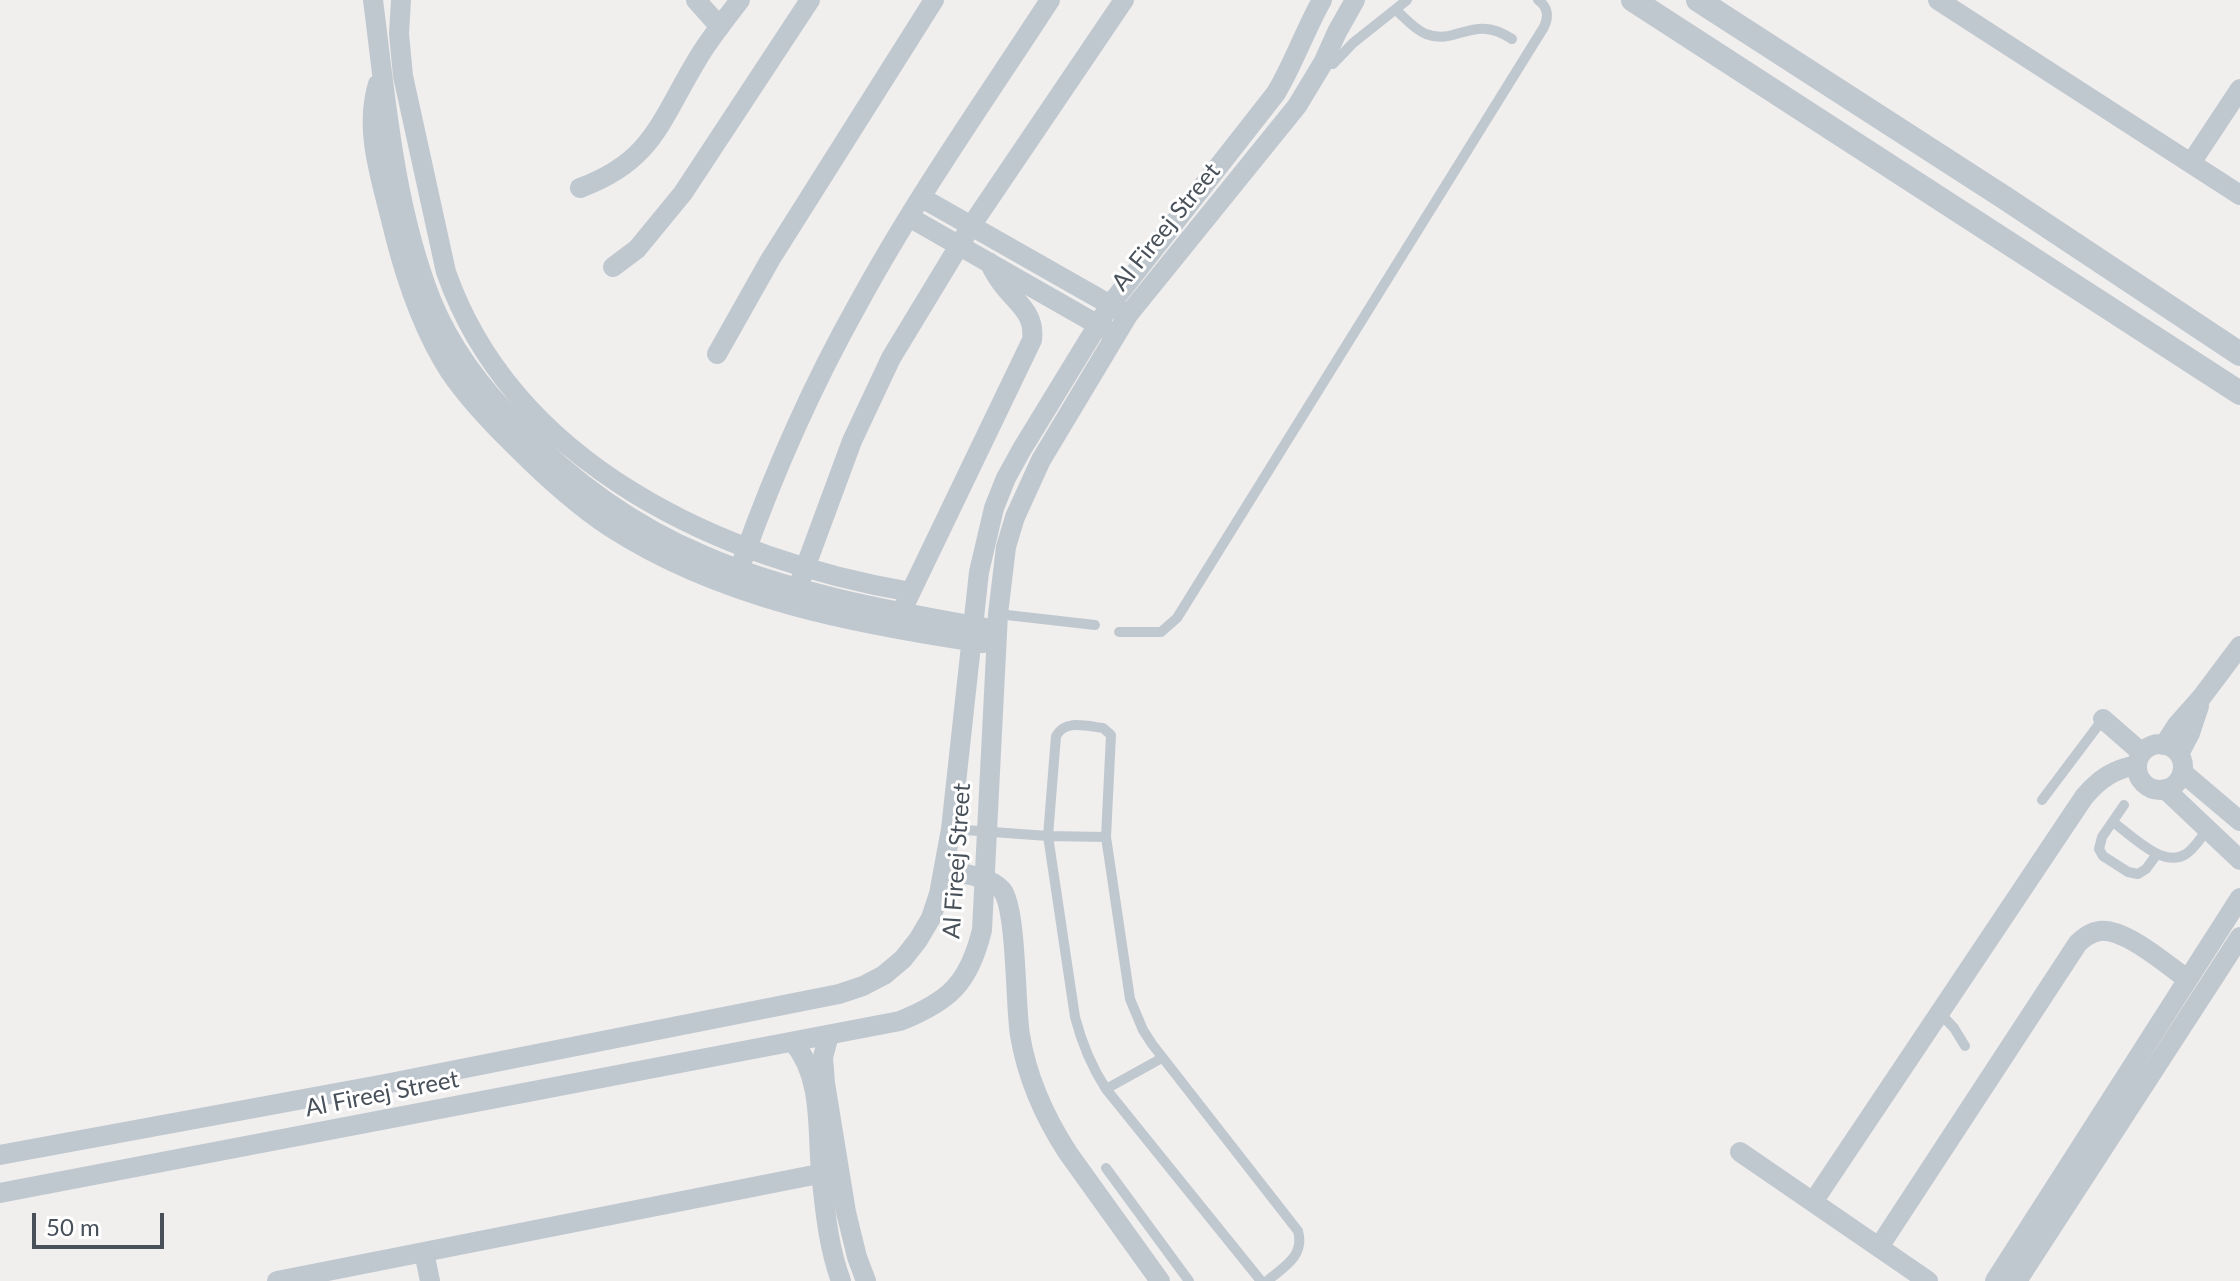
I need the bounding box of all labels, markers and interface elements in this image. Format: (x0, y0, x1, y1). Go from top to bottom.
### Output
street label: Al Fireej Street (1106, 157, 1226, 297)
street label: Al Fireej Street (937, 782, 977, 940)
street label: Al Fireej Street (303, 1065, 461, 1123)
scale bar (36, 1197, 168, 1247)
text: 50 m (46, 1212, 100, 1241)

